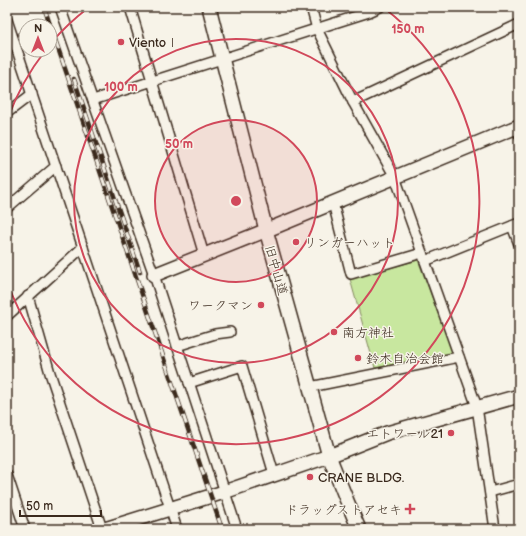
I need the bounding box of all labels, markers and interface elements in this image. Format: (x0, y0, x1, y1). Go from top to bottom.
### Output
north arrow (18, 18, 58, 58)
text: N (34, 22, 42, 35)
text: 150 m (392, 22, 424, 37)
place label: VientoⅠ (129, 35, 179, 51)
marker: VientoⅠ (116, 37, 126, 47)
text: 100 m (104, 80, 138, 95)
text: 50 m (165, 137, 193, 152)
centre of rings (229, 194, 243, 208)
place label: リンガーハット (304, 235, 395, 251)
marker: リンガーハット (291, 237, 301, 247)
street label: 旧中山道 (261, 243, 291, 297)
place label: ワークマン (188, 298, 253, 314)
marker: ワークマン (256, 300, 266, 310)
place label: 南方神社 (342, 325, 394, 341)
marker: 南方神社 (329, 327, 339, 337)
place label: 鈴木自治会館 (366, 351, 444, 367)
marker: 鈴木自治会館 (353, 353, 363, 363)
place label: エトワール21 (366, 426, 443, 442)
marker: エトワール21 (446, 428, 456, 438)
place label: CRANE BLDG. (318, 470, 405, 486)
marker: CRANE BLDG. (305, 472, 315, 482)
scale bar (20, 492, 101, 518)
text: 50 m (26, 499, 53, 514)
place label: ドラッグストアセキ (285, 502, 402, 518)
marker: ドラッグストアセキ (405, 504, 415, 514)

